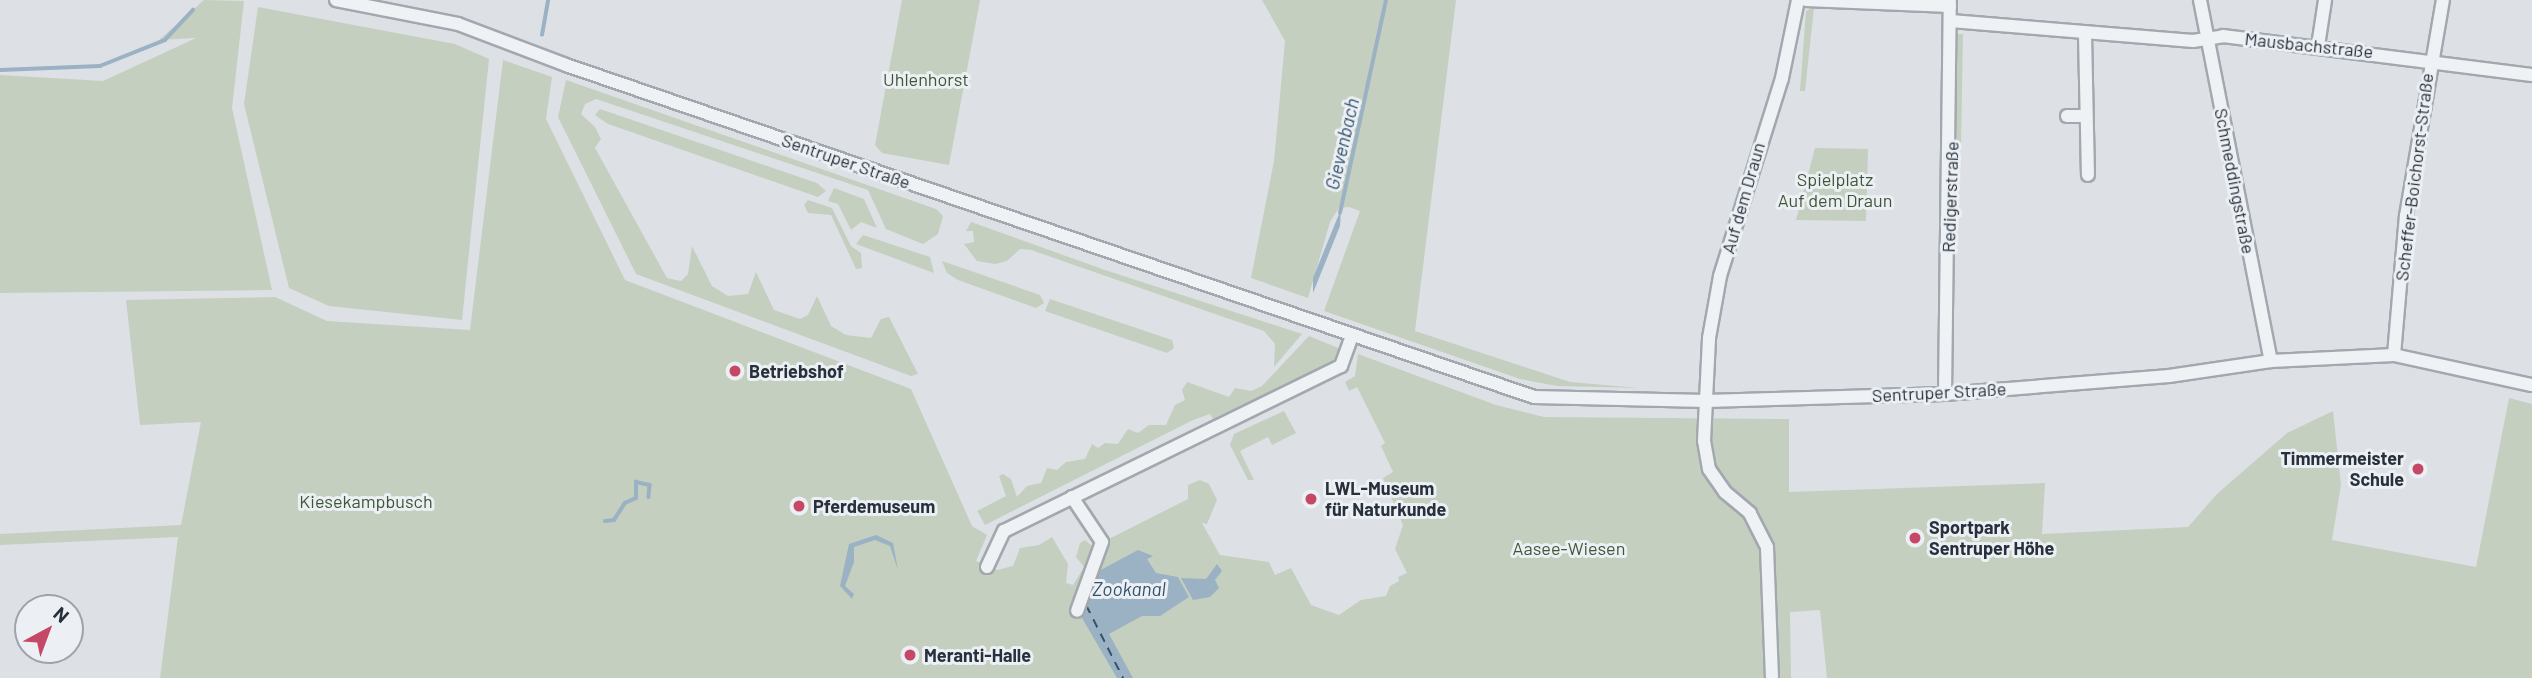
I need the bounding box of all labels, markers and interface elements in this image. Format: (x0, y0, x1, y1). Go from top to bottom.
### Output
street label: Mausbachstraße (2244, 28, 2374, 62)
park label: Uhlenhorst (883, 68, 969, 90)
street label: Scheffer-Boichorst-Straße (2391, 72, 2437, 282)
water label: Gievenbach (1320, 96, 1364, 192)
street label: Schmeddingstraße (2210, 106, 2260, 256)
street label: Sentruper Straße (779, 129, 913, 193)
street label: Auf dem Draun (1717, 140, 1769, 256)
street label: Redigerstraße (1937, 141, 1963, 253)
park label: Spielplatz Auf dem Draun (1778, 169, 1892, 212)
place label: Betriebshof (749, 360, 844, 382)
marker: Betriebshof (727, 363, 743, 379)
street label: Sentruper Straße (1871, 378, 2007, 406)
place label: Timmermeister Schule (2280, 448, 2404, 490)
marker: Timmermeister Schule (2410, 461, 2426, 477)
place label: LWL-Museum für Naturkunde (1325, 478, 1446, 520)
park label: Kiesekampbusch (299, 490, 433, 512)
marker: LWL-Museum für Naturkunde (1303, 491, 1319, 507)
place label: Pferdemuseum (813, 495, 935, 517)
marker: Pferdemuseum (791, 498, 807, 514)
place label: Sportpark Sentruper Höhe (1929, 517, 2054, 560)
marker: Sportpark Sentruper Höhe (1907, 530, 1923, 546)
park label: Aasee-Wiesen (1513, 537, 1625, 559)
water label: Zookanal (1092, 578, 1166, 600)
north arrow (14, 594, 84, 664)
text: N (49, 601, 74, 627)
place label: Meranti-Halle (924, 644, 1031, 666)
marker: Meranti-Halle (902, 647, 918, 663)

